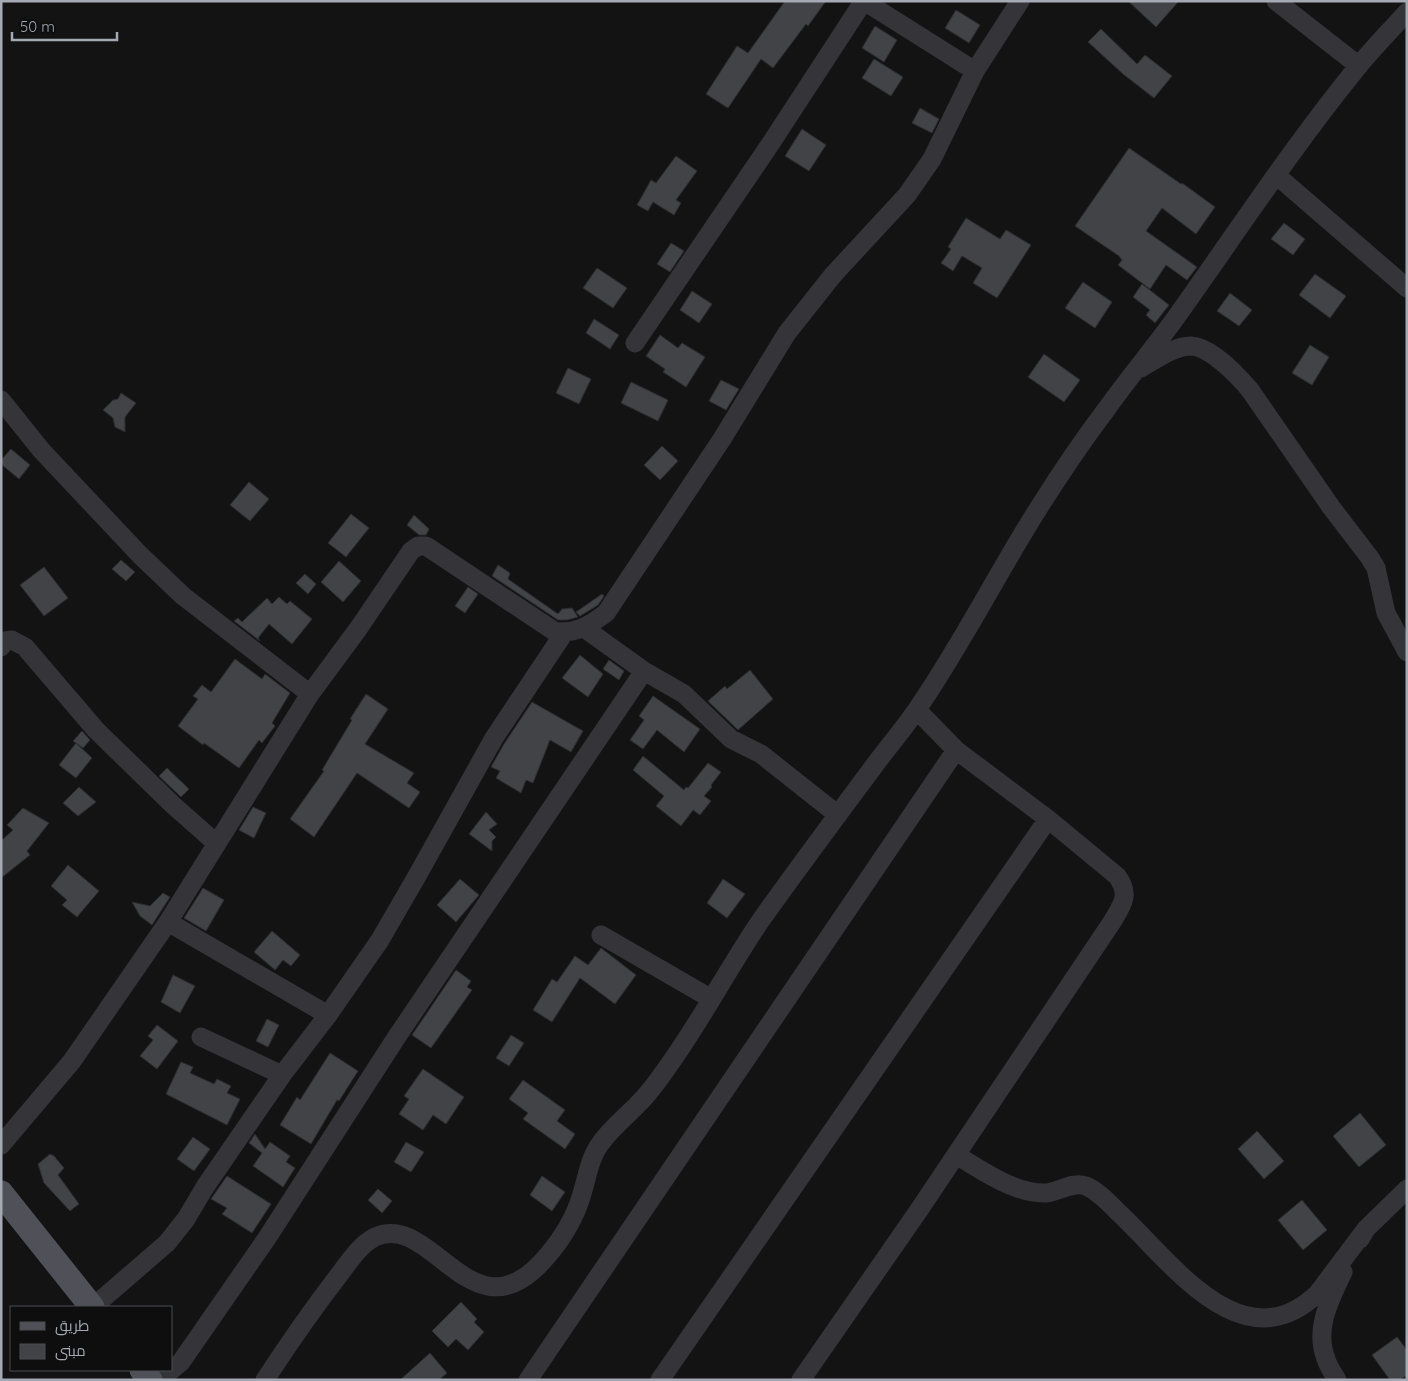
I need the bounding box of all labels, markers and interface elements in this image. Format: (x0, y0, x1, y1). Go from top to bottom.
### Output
scale bar (12, 10, 118, 42)
text: 50 m (20, 17, 55, 36)
legend (10, 1306, 172, 1371)
text: طريق (55, 1316, 89, 1336)
text: مبنى (55, 1341, 86, 1361)

